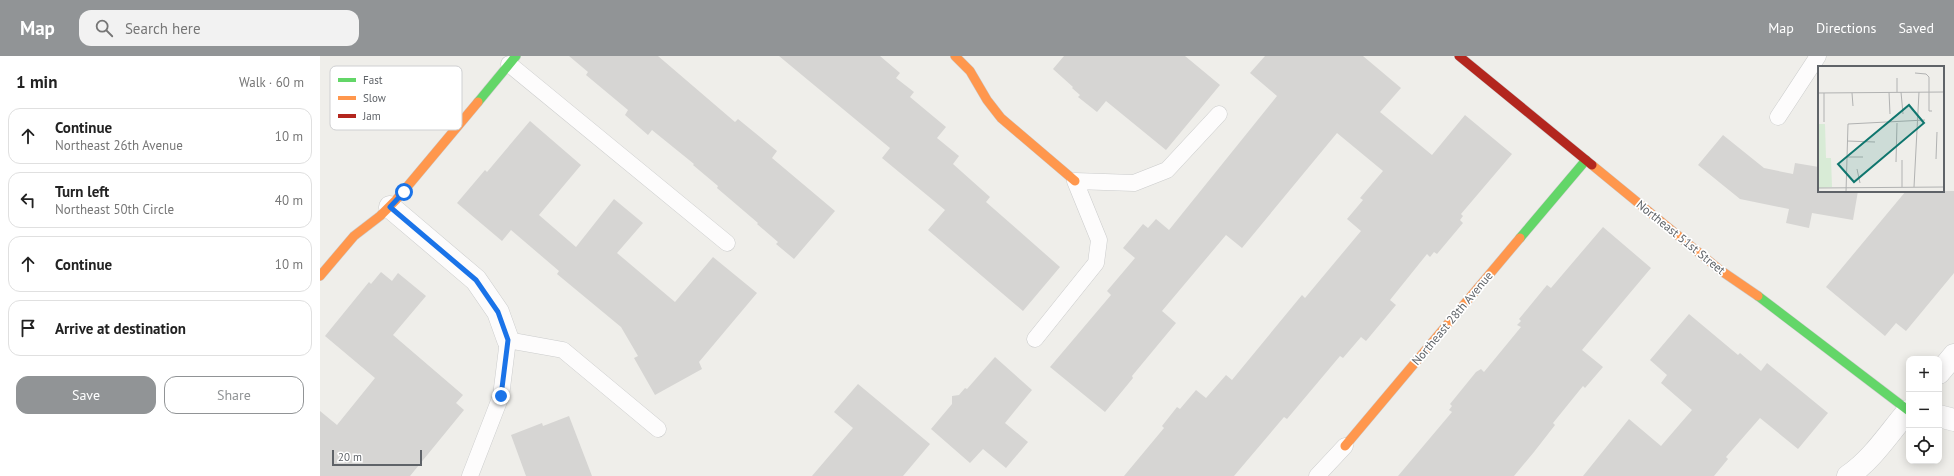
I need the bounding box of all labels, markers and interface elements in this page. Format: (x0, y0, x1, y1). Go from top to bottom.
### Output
search box (79, 10, 359, 46)
text: Map (20, 16, 55, 40)
icon: search (93, 17, 115, 39)
text: Search here (125, 19, 201, 38)
text: Map (1768, 19, 1794, 37)
text: Directions (1816, 19, 1876, 37)
text: Saved (1898, 19, 1934, 37)
legend (330, 66, 462, 130)
inset map (1818, 66, 1944, 192)
text: 1 min (16, 71, 57, 93)
text: Fast (363, 73, 383, 87)
text: Walk · 60 m (239, 74, 304, 91)
text: Slow (363, 91, 386, 105)
text: Jam (362, 109, 381, 123)
text: Continue (55, 118, 112, 137)
icon: ahead (17, 125, 39, 147)
text: 10 m (275, 128, 303, 145)
text: Northeast 26th Avenue (55, 137, 183, 154)
text: Turn left (55, 182, 109, 201)
route start (395, 183, 413, 201)
icon: left (17, 189, 39, 211)
text: 40 m (275, 192, 303, 209)
street label: Northeast 51st Street (1634, 197, 1728, 277)
text: Northeast 50th Circle (55, 201, 174, 218)
icon: ahead (17, 253, 39, 275)
text: Continue (55, 255, 112, 274)
text: 10 m (275, 256, 303, 273)
street label: Northeast 28th Avenue (1408, 268, 1496, 368)
icon: arrive (17, 317, 39, 339)
text: Arrive at destination (55, 319, 186, 338)
map controls (1906, 356, 1942, 464)
button: + (1906, 356, 1942, 392)
button: Save (16, 376, 156, 414)
button: Share (164, 376, 304, 414)
route end (492, 387, 510, 405)
button: − (1906, 392, 1942, 428)
button: locate (1906, 428, 1942, 464)
scale bar (332, 448, 422, 467)
text: 20 m (338, 450, 362, 464)

